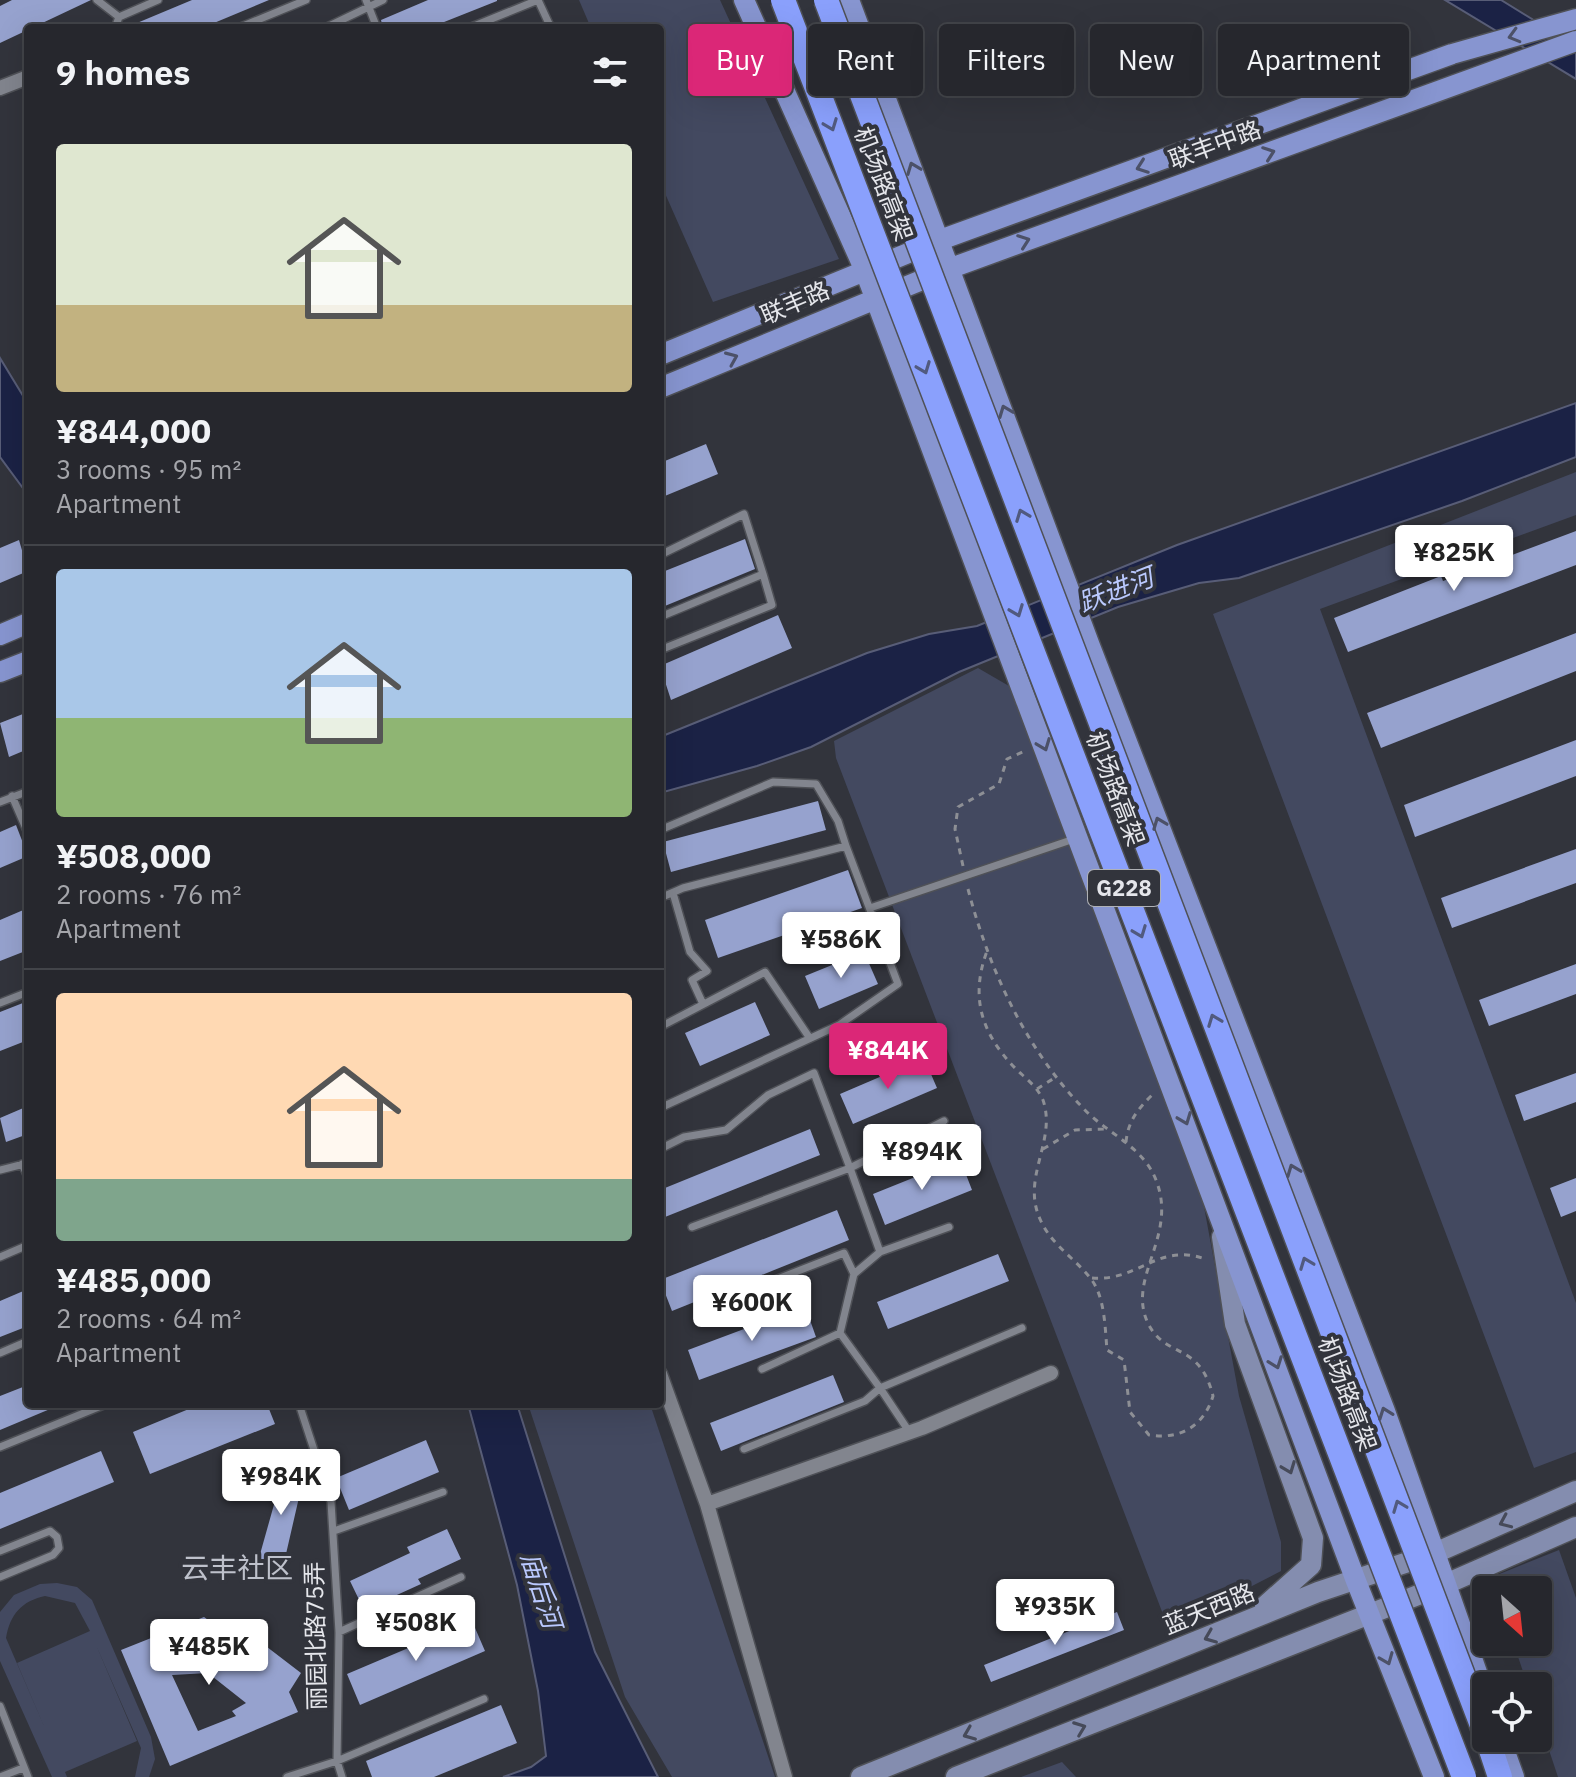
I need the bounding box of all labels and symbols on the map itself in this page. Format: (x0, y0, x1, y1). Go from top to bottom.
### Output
one-way arrow (1508, 27, 1522, 44)
street label: 联丰中路 (1164, 113, 1265, 176)
one-way arrow (821, 117, 838, 131)
street label: 机场路高架 (847, 122, 920, 245)
one-way arrow (1261, 146, 1275, 163)
one-way arrow (1136, 157, 1150, 174)
one-way arrow (906, 162, 923, 176)
one-way arrow (1016, 234, 1030, 251)
street label: 联丰路 (755, 273, 834, 331)
one-way arrow (724, 351, 738, 367)
one-way arrow (914, 360, 931, 374)
one-way arrow (998, 405, 1015, 419)
one-way arrow (1015, 509, 1032, 523)
pin: ¥825K (1398, 525, 1510, 593)
water label: 跃进河 (1073, 557, 1163, 619)
one-way arrow (1007, 603, 1024, 617)
street label: 机场路高架 (1079, 727, 1152, 850)
one-way arrow (1034, 737, 1051, 751)
one-way arrow (1152, 817, 1169, 831)
road number: G228 (1088, 870, 1160, 906)
pin: ¥586K (785, 912, 897, 980)
one-way arrow (1130, 924, 1147, 938)
one-way arrow (1207, 1014, 1224, 1028)
pin: ¥844K (832, 1023, 944, 1091)
one-way arrow (1176, 1111, 1192, 1125)
pin: ¥894K (866, 1124, 978, 1192)
one-way arrow (1286, 1164, 1303, 1178)
one-way arrow (1299, 1257, 1316, 1271)
pin: ¥600K (696, 1275, 808, 1343)
street label: 机场路高架 (1311, 1332, 1384, 1455)
one-way arrow (1266, 1355, 1282, 1369)
one-way arrow (1379, 1407, 1395, 1421)
pin: ¥984K (225, 1449, 337, 1517)
one-way arrow (1279, 1460, 1296, 1474)
one-way arrow (1392, 1500, 1409, 1514)
one-way arrow (1498, 1513, 1513, 1529)
water label: 庙后河 (514, 1547, 572, 1637)
district label: 云丰社区 (181, 1549, 293, 1586)
street label: 丽园北路75弄 (298, 1561, 332, 1711)
street label: 蓝天西路 (1158, 1575, 1259, 1641)
north arrow (1472, 1576, 1552, 1656)
pin: ¥935K (999, 1579, 1111, 1647)
pin: ¥508K (360, 1595, 472, 1663)
pin: ¥485K (153, 1619, 265, 1687)
one-way arrow (1204, 1627, 1218, 1644)
one-way arrow (1377, 1651, 1393, 1665)
one-way arrow (1072, 1721, 1086, 1738)
one-way arrow (963, 1724, 977, 1740)

